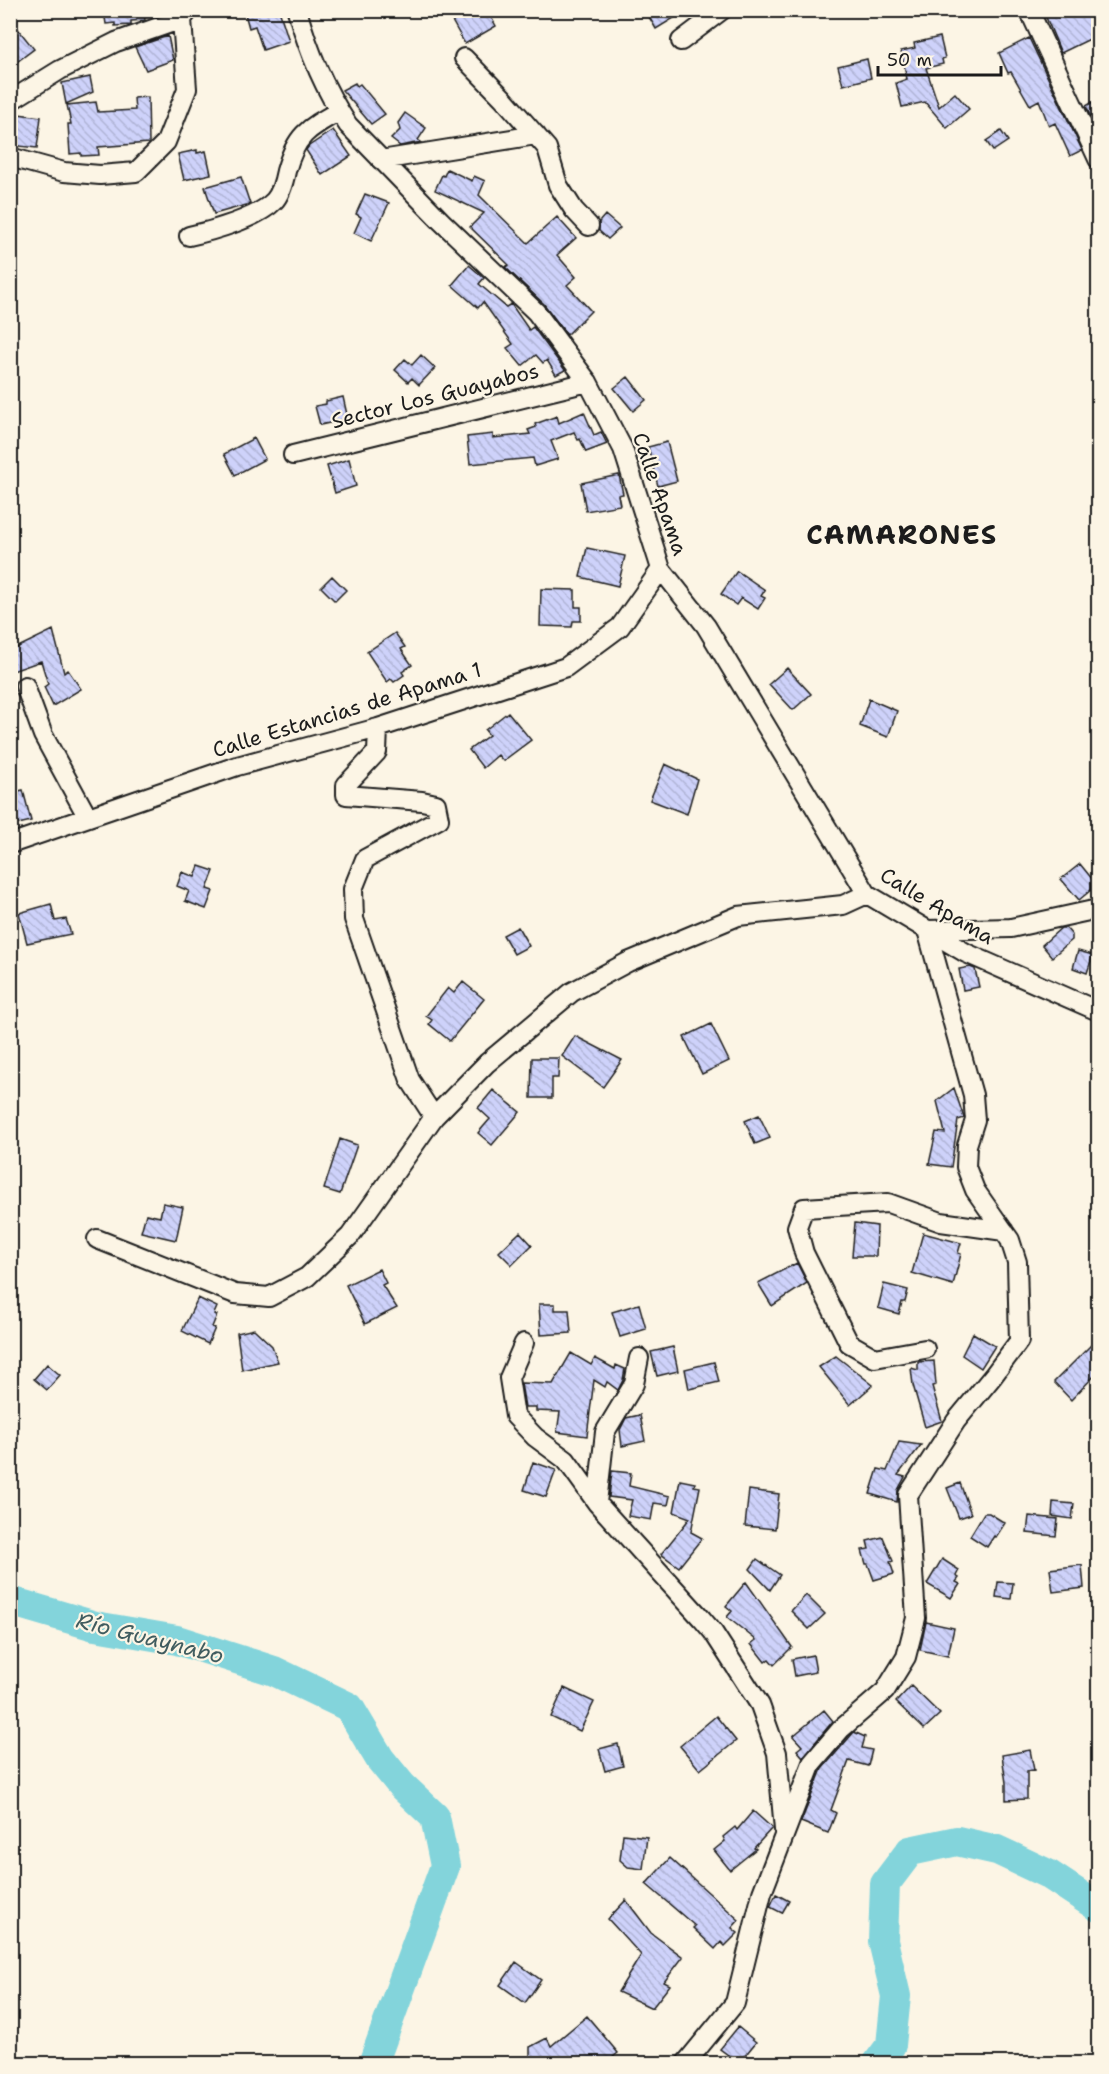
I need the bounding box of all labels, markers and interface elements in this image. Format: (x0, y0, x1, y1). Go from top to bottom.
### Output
scale bar (878, 39, 1001, 77)
text: 50 m (887, 48, 932, 72)
street label: Sector Los Guayabos (328, 357, 542, 435)
street label: Calle Apama (626, 429, 694, 559)
district label: CAMARONES (806, 516, 998, 553)
street label: Calle Estancias de Apama 1 (209, 656, 485, 764)
street label: Calle Apama (875, 861, 999, 951)
water label: Río Guaynabo (73, 1606, 227, 1670)

